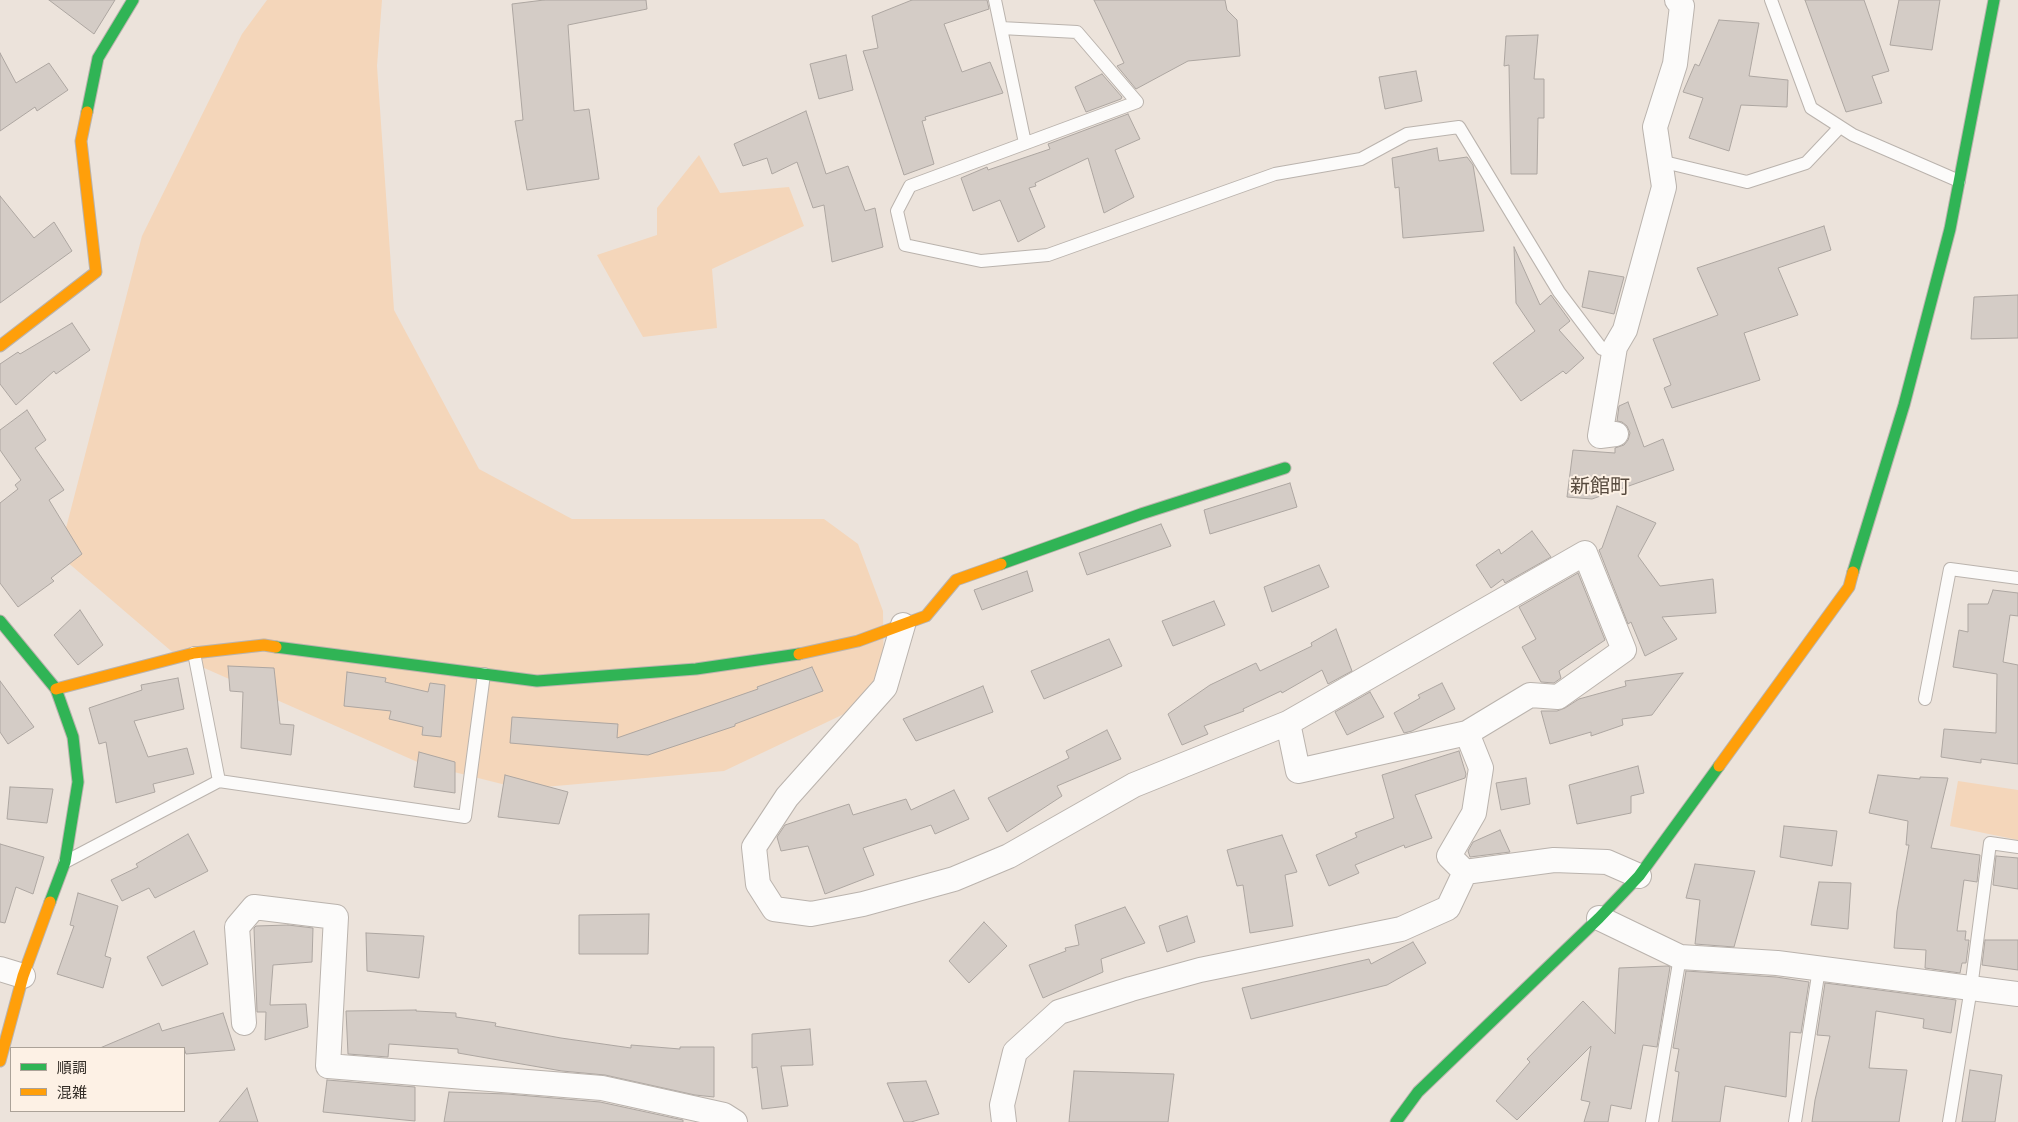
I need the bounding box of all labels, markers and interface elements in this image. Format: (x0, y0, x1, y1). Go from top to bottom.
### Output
district label: 新館町 (1570, 474, 1630, 498)
legend (10, 1047, 185, 1112)
text: 順調 (57, 1058, 87, 1076)
text: 混雑 (57, 1083, 87, 1101)

